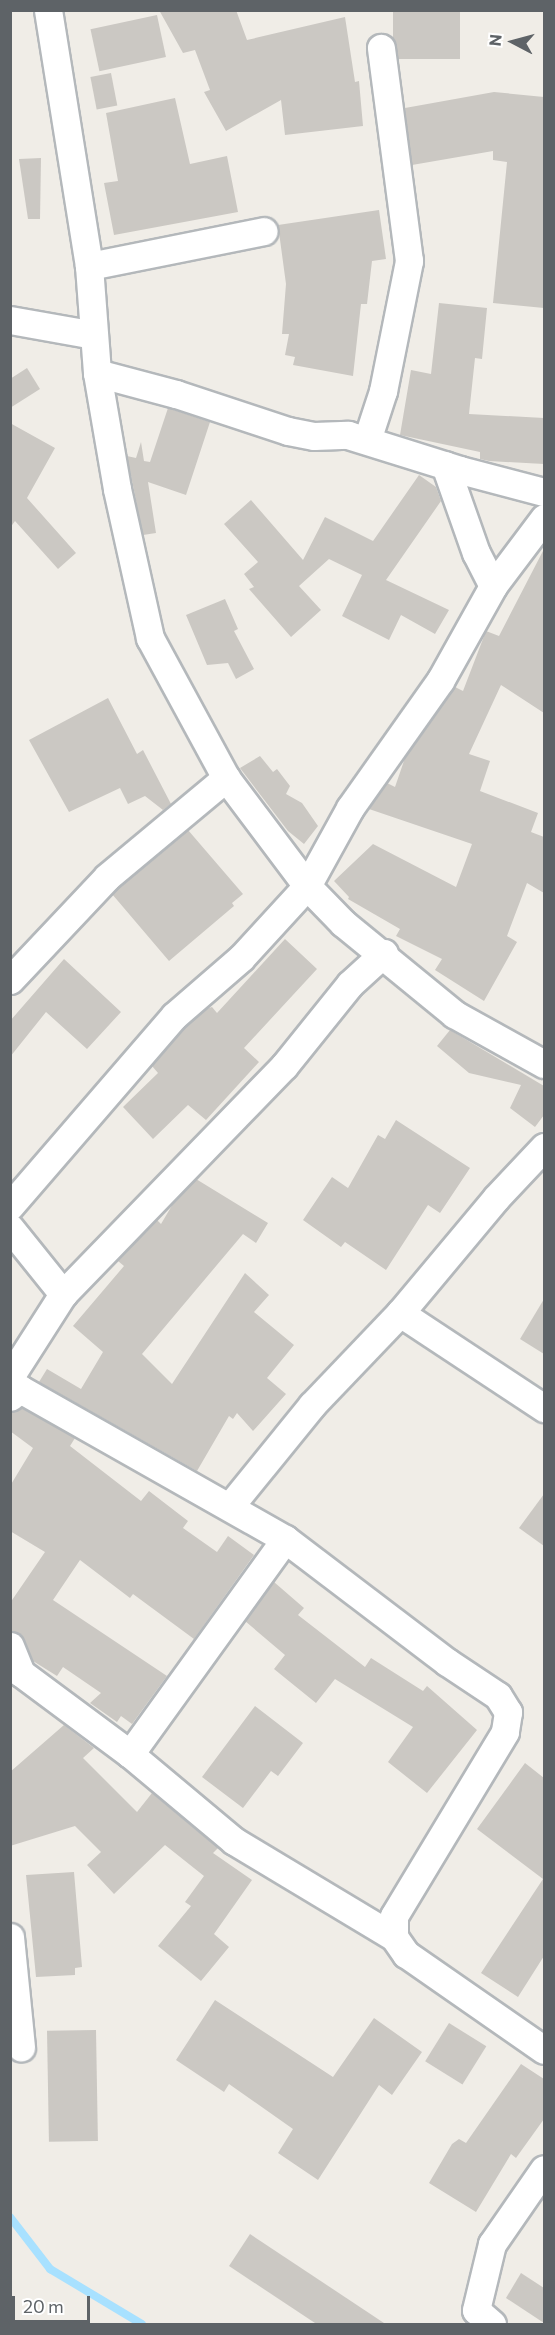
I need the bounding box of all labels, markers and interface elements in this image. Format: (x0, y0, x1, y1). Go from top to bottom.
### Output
north arrow (483, 12, 543, 72)
text: N (485, 33, 505, 47)
scale bar (15, 2284, 93, 2322)
text: 20 m (23, 2295, 64, 2317)

